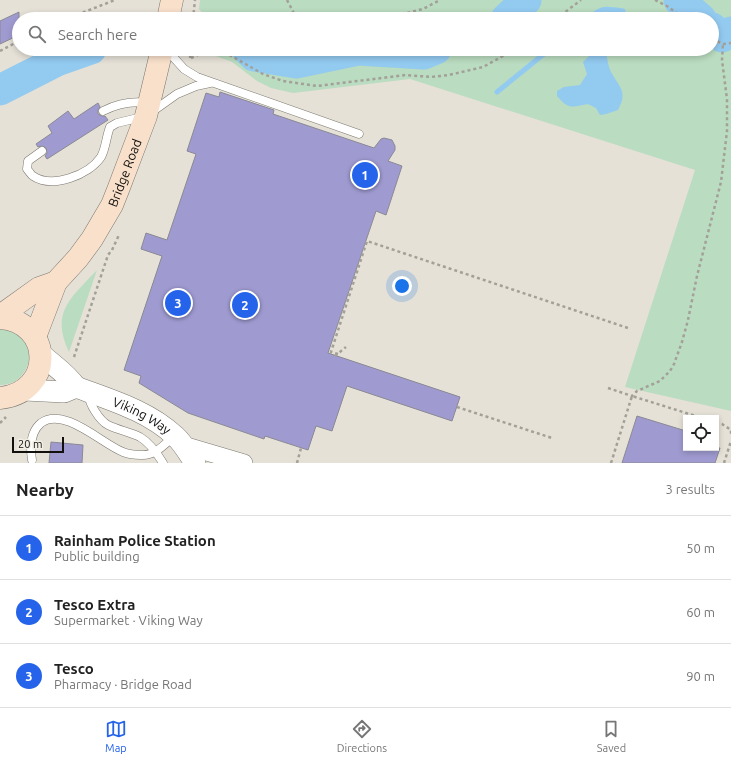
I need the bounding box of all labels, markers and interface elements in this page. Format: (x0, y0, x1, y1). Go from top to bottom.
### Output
search box (12, 12, 719, 56)
icon: search (26, 23, 48, 45)
text: Search here (58, 26, 137, 43)
street label: Bridge Road (105, 137, 144, 209)
pin: 1 (352, 160, 378, 190)
your location (392, 276, 412, 296)
pin: 3 (165, 288, 191, 318)
pin: 2 (232, 290, 258, 320)
street label: Viking Way (111, 394, 174, 437)
map controls (683, 415, 719, 451)
button: locate (683, 415, 719, 451)
scale bar (12, 435, 64, 454)
text: 20 m (18, 438, 42, 450)
text: Nearby (16, 480, 74, 499)
text: 3 results (665, 482, 715, 496)
text: Rainham Police Station (54, 532, 216, 549)
text: 1 (25, 541, 33, 555)
text: 50 m (686, 541, 715, 555)
text: Public building (54, 549, 140, 563)
text: Tesco Extra (54, 596, 135, 613)
text: 2 (25, 605, 33, 619)
text: 60 m (686, 605, 715, 619)
text: Supermarket · Viking Way (54, 613, 203, 627)
text: Tesco (54, 660, 94, 677)
text: 3 (25, 669, 33, 683)
text: 90 m (686, 669, 715, 683)
text: Pharmacy · Bridge Road (54, 677, 192, 691)
tab: Map (105, 718, 127, 754)
tab: Directions (337, 718, 387, 754)
tab: Saved (597, 718, 626, 754)

